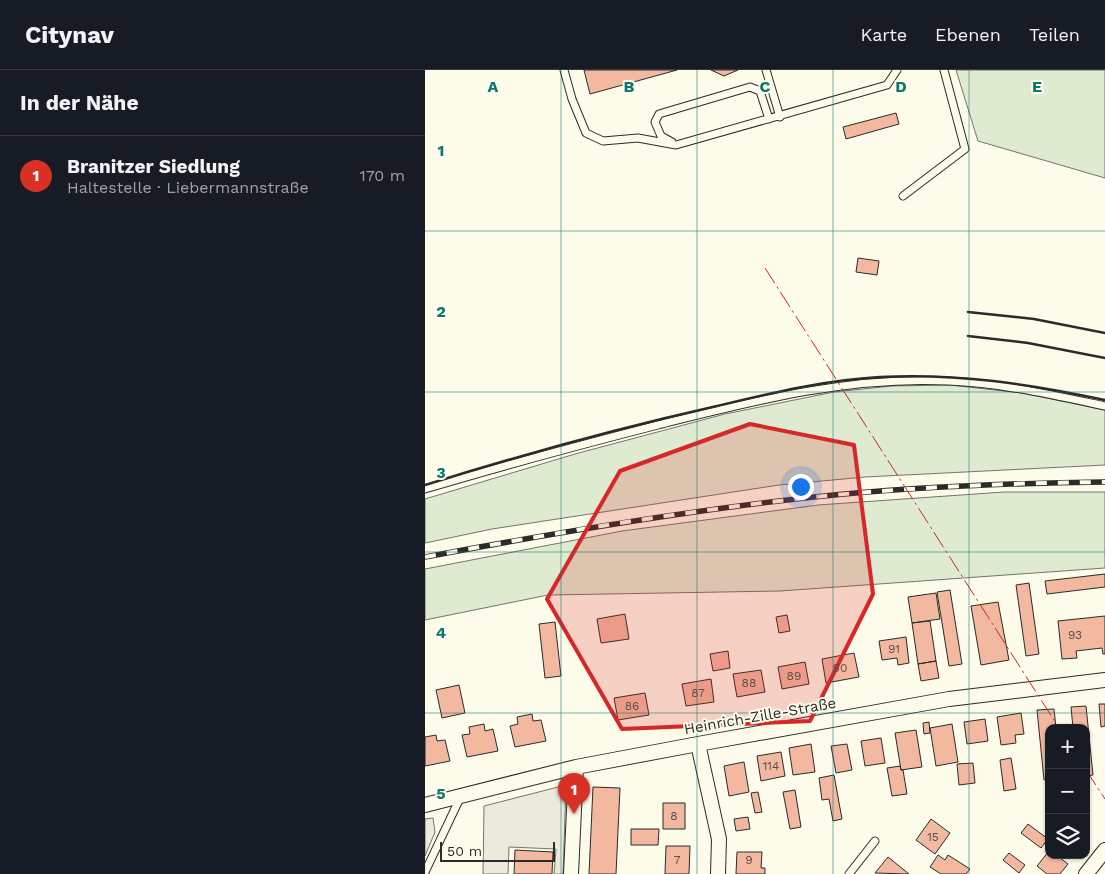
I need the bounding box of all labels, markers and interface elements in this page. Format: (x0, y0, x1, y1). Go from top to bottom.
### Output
text: Citynav (25, 21, 114, 49)
text: Karte (861, 24, 907, 45)
text: Ebenen (935, 24, 1001, 45)
text: Teilen (1029, 24, 1080, 45)
text: A (488, 77, 499, 96)
text: B (624, 77, 635, 96)
text: C (760, 77, 771, 96)
text: D (895, 77, 907, 96)
text: E (1032, 77, 1042, 96)
text: In der Nähe (20, 90, 139, 115)
text: 1 (438, 141, 444, 160)
text: Branitzer Siedlung (67, 155, 240, 178)
text: 1 (33, 166, 39, 185)
text: 170 m (359, 166, 405, 185)
text: Haltestelle · Liebermannstraße (67, 178, 309, 197)
text: 2 (436, 302, 446, 321)
text: 3 (436, 463, 446, 482)
your location (788, 474, 814, 500)
text: 4 (436, 623, 446, 642)
house number: 93 (1068, 628, 1082, 642)
house number: 91 (888, 642, 900, 656)
house number: 90 (833, 661, 847, 675)
house number: 89 (787, 669, 801, 683)
house number: 88 (742, 676, 756, 690)
house number: 87 (691, 686, 705, 700)
street label: Heinrich-Zille-Straße (682, 694, 838, 738)
house number: 86 (625, 699, 639, 713)
map controls (1045, 724, 1090, 859)
button: + (1045, 724, 1090, 769)
house number: 114 (763, 759, 779, 773)
button: − (1045, 769, 1090, 814)
pin: 1 (558, 773, 590, 814)
text: 5 (436, 784, 446, 803)
house number: 8 (670, 809, 678, 823)
button: layers (1045, 814, 1090, 859)
house number: 15 (927, 830, 939, 844)
scale bar (440, 839, 555, 862)
text: 50 m (447, 843, 482, 859)
house number: 7 (674, 853, 681, 867)
house number: 9 (745, 853, 753, 867)

